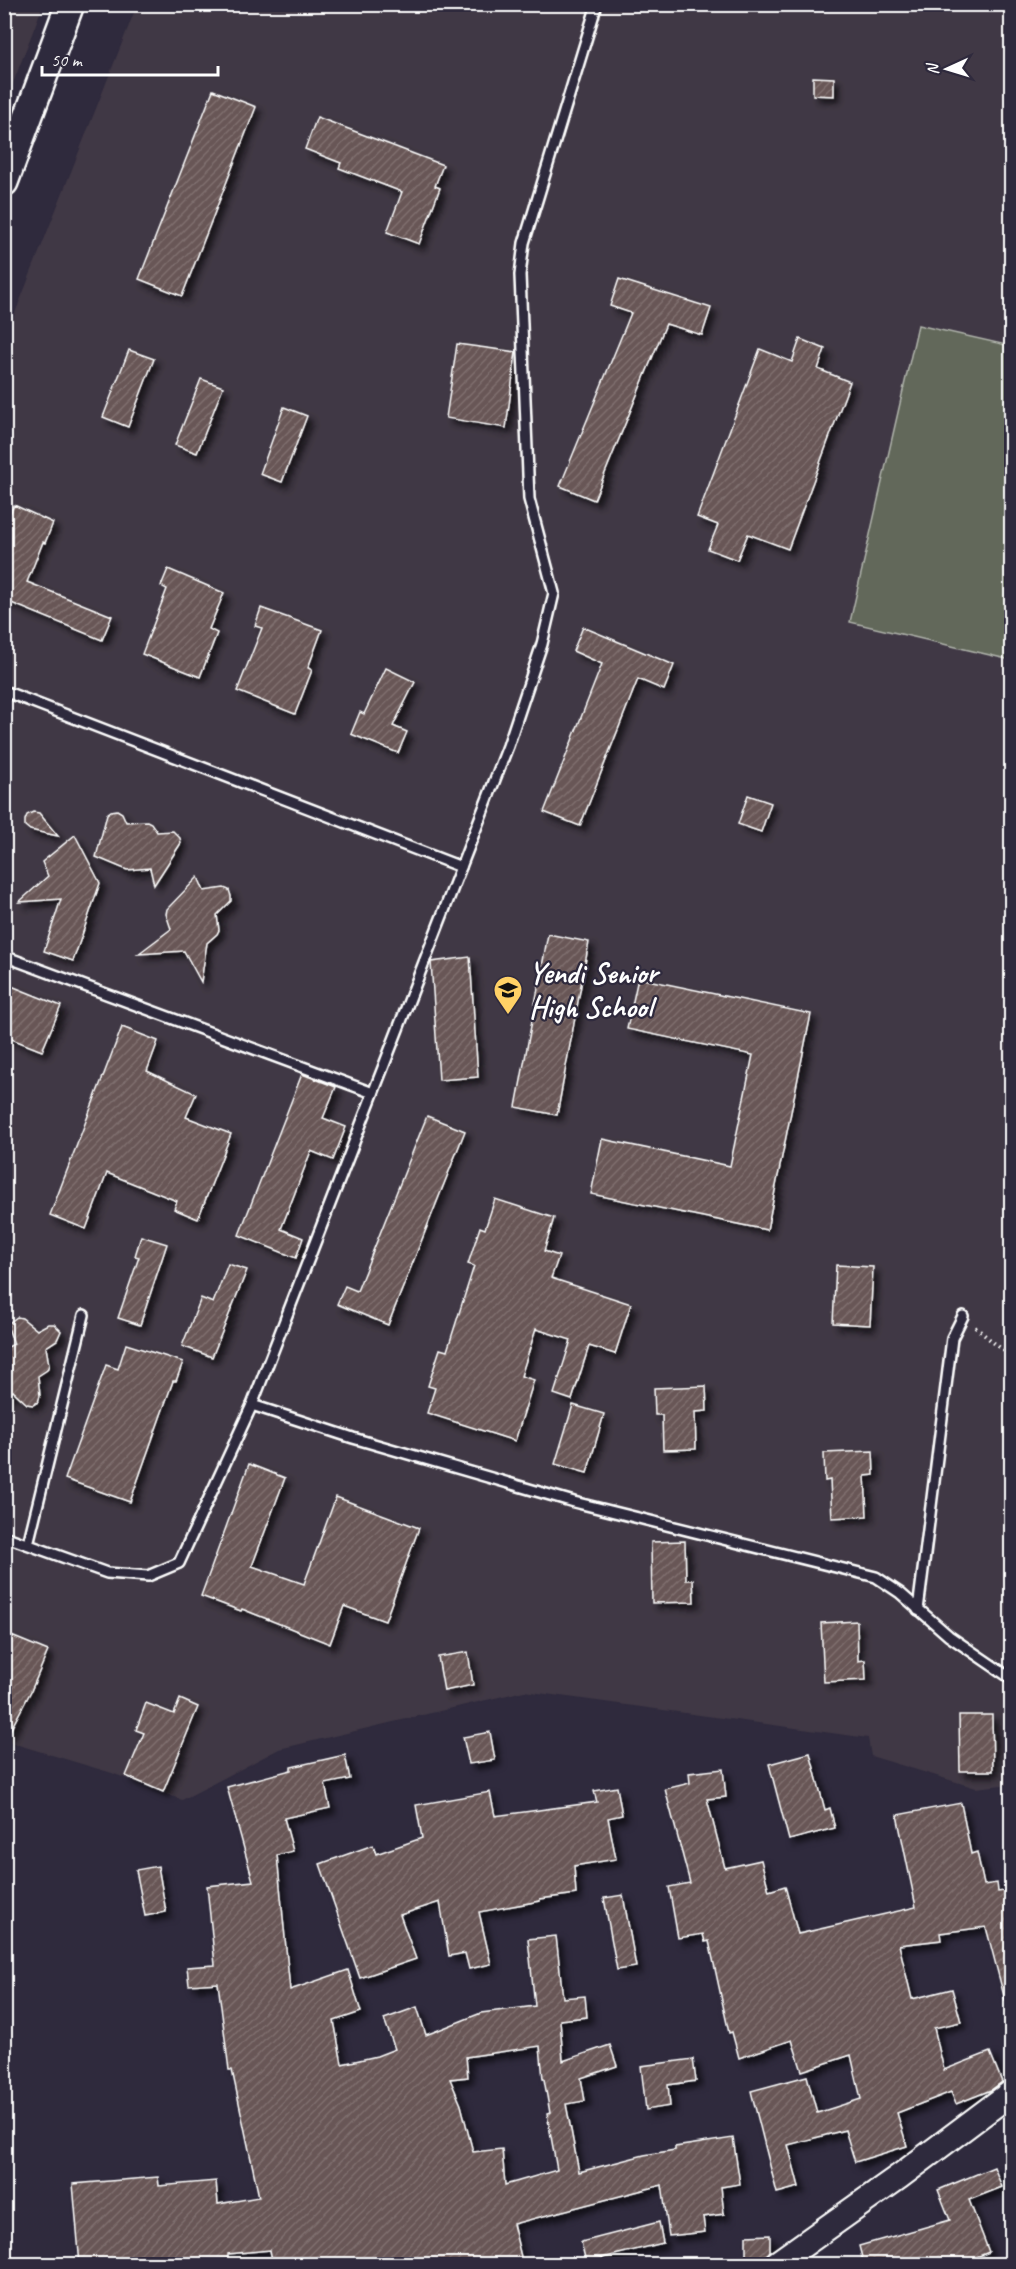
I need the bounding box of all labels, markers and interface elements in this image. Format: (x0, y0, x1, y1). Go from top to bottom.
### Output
scale bar (42, 39, 218, 77)
north arrow (917, 39, 977, 99)
text: 50 m (51, 49, 84, 71)
text: N (922, 61, 943, 76)
place label: Yendi Senior High School (529, 954, 661, 1026)
school or university icon: Yendi Senior High School (492, 974, 524, 1016)

